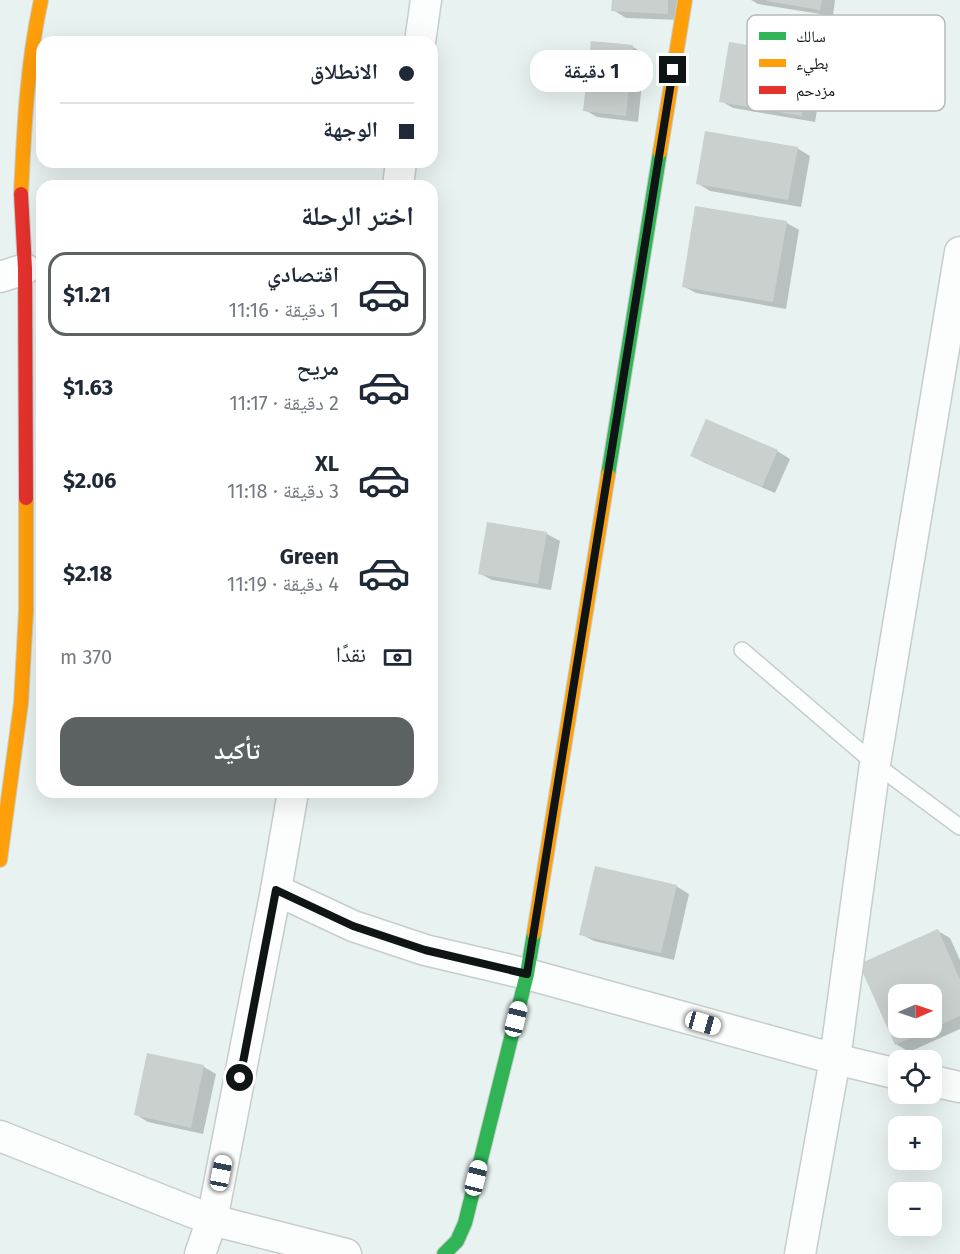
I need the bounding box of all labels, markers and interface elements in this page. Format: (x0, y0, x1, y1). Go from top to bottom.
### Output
legend (747, 15, 945, 111)
text: سالك (796, 27, 826, 46)
callout: 1 دقيقة (529, 49, 652, 91)
text: بطيء (796, 54, 828, 76)
route end (659, 56, 686, 83)
text: الانطلاق (310, 58, 378, 85)
text: 1 دقيقة (563, 59, 620, 83)
text: مزدحم (796, 81, 835, 101)
text: الوجهة (323, 116, 378, 143)
text: اختر الرحلة (301, 200, 414, 232)
text: اقتصادي (267, 261, 339, 288)
icon: car (357, 267, 411, 321)
text: $1.21 (63, 281, 111, 308)
text: 1 دقيقة · 11:16 (229, 298, 339, 322)
text: مريح (296, 354, 339, 381)
icon: car (357, 360, 411, 414)
text: $1.63 (63, 374, 113, 401)
text: 2 دقيقة · 11:17 (229, 391, 339, 415)
text: XL (315, 450, 339, 477)
icon: car (357, 453, 411, 507)
text: $2.06 (63, 467, 116, 494)
text: 3 دقيقة · 11:18 (227, 479, 339, 503)
text: Green (280, 543, 339, 570)
icon: car (357, 546, 411, 600)
text: $2.18 (63, 560, 112, 587)
text: 4 دقيقة · 11:19 (227, 572, 339, 596)
text: نقدًا (336, 641, 366, 668)
icon: cash (381, 641, 414, 674)
text: 370 m (60, 645, 112, 669)
button: تأكيد (60, 717, 414, 786)
north arrow (888, 984, 942, 1038)
map controls (888, 984, 942, 1236)
car (503, 999, 529, 1039)
car (683, 1009, 723, 1037)
button: locate (888, 1050, 942, 1104)
route start (226, 1064, 253, 1091)
button: + (888, 1116, 942, 1170)
car (209, 1154, 233, 1192)
car (463, 1158, 489, 1198)
button: − (888, 1182, 942, 1236)

